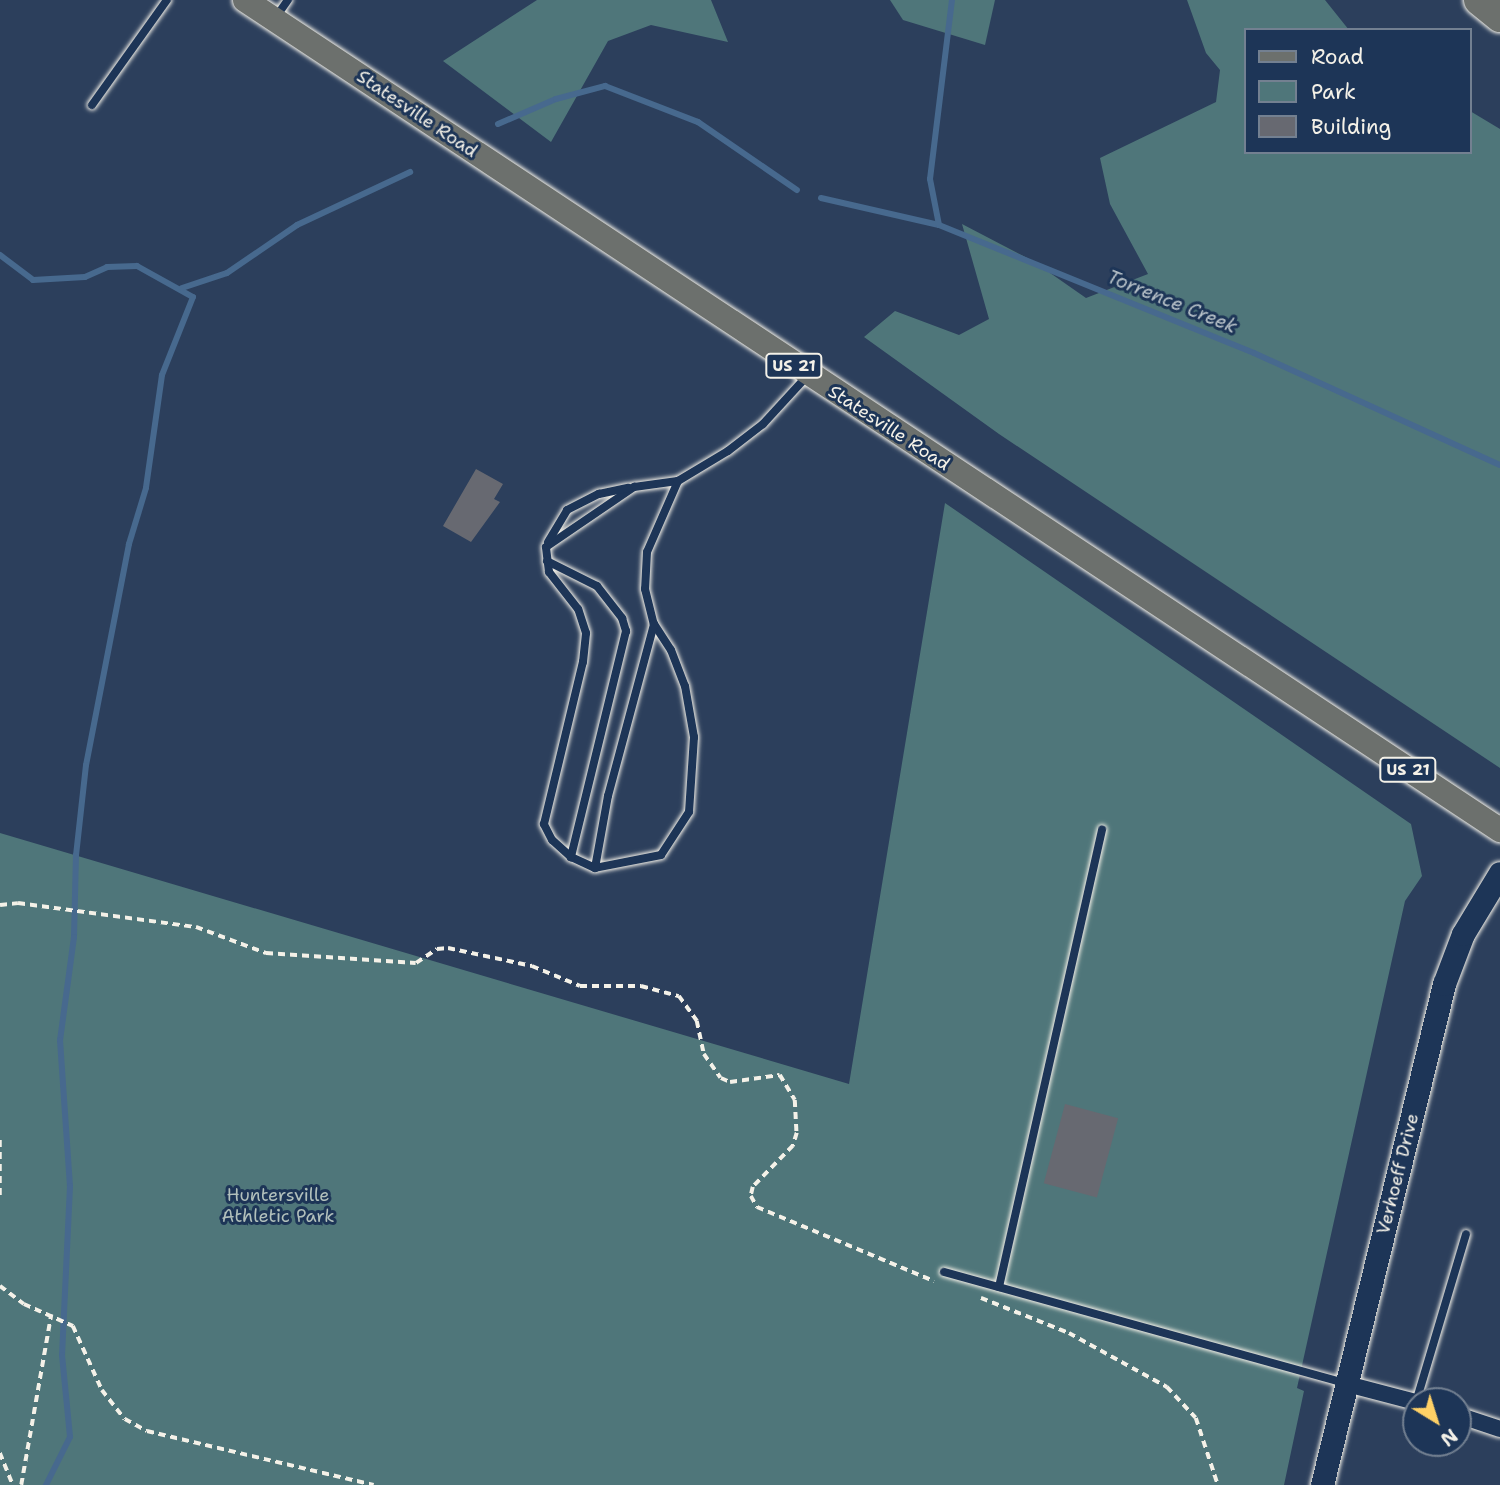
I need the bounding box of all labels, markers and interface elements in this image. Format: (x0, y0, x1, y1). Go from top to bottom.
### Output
legend (1244, 28, 1472, 154)
text: Road (1311, 43, 1364, 71)
street label: Statesville Road (353, 66, 481, 162)
text: Park (1311, 78, 1356, 106)
text: Building (1311, 113, 1391, 141)
water label: Torrence Creek (1104, 266, 1240, 338)
road number: US 21 (764, 354, 824, 378)
street label: Statesville Road (824, 381, 954, 475)
road number: US 21 (1378, 758, 1438, 782)
street label: Verhoeff Drive (1373, 1111, 1423, 1237)
park label: Huntersville Athletic Park (221, 1185, 335, 1228)
north arrow (1402, 1387, 1472, 1457)
text: N (1435, 1423, 1463, 1452)

